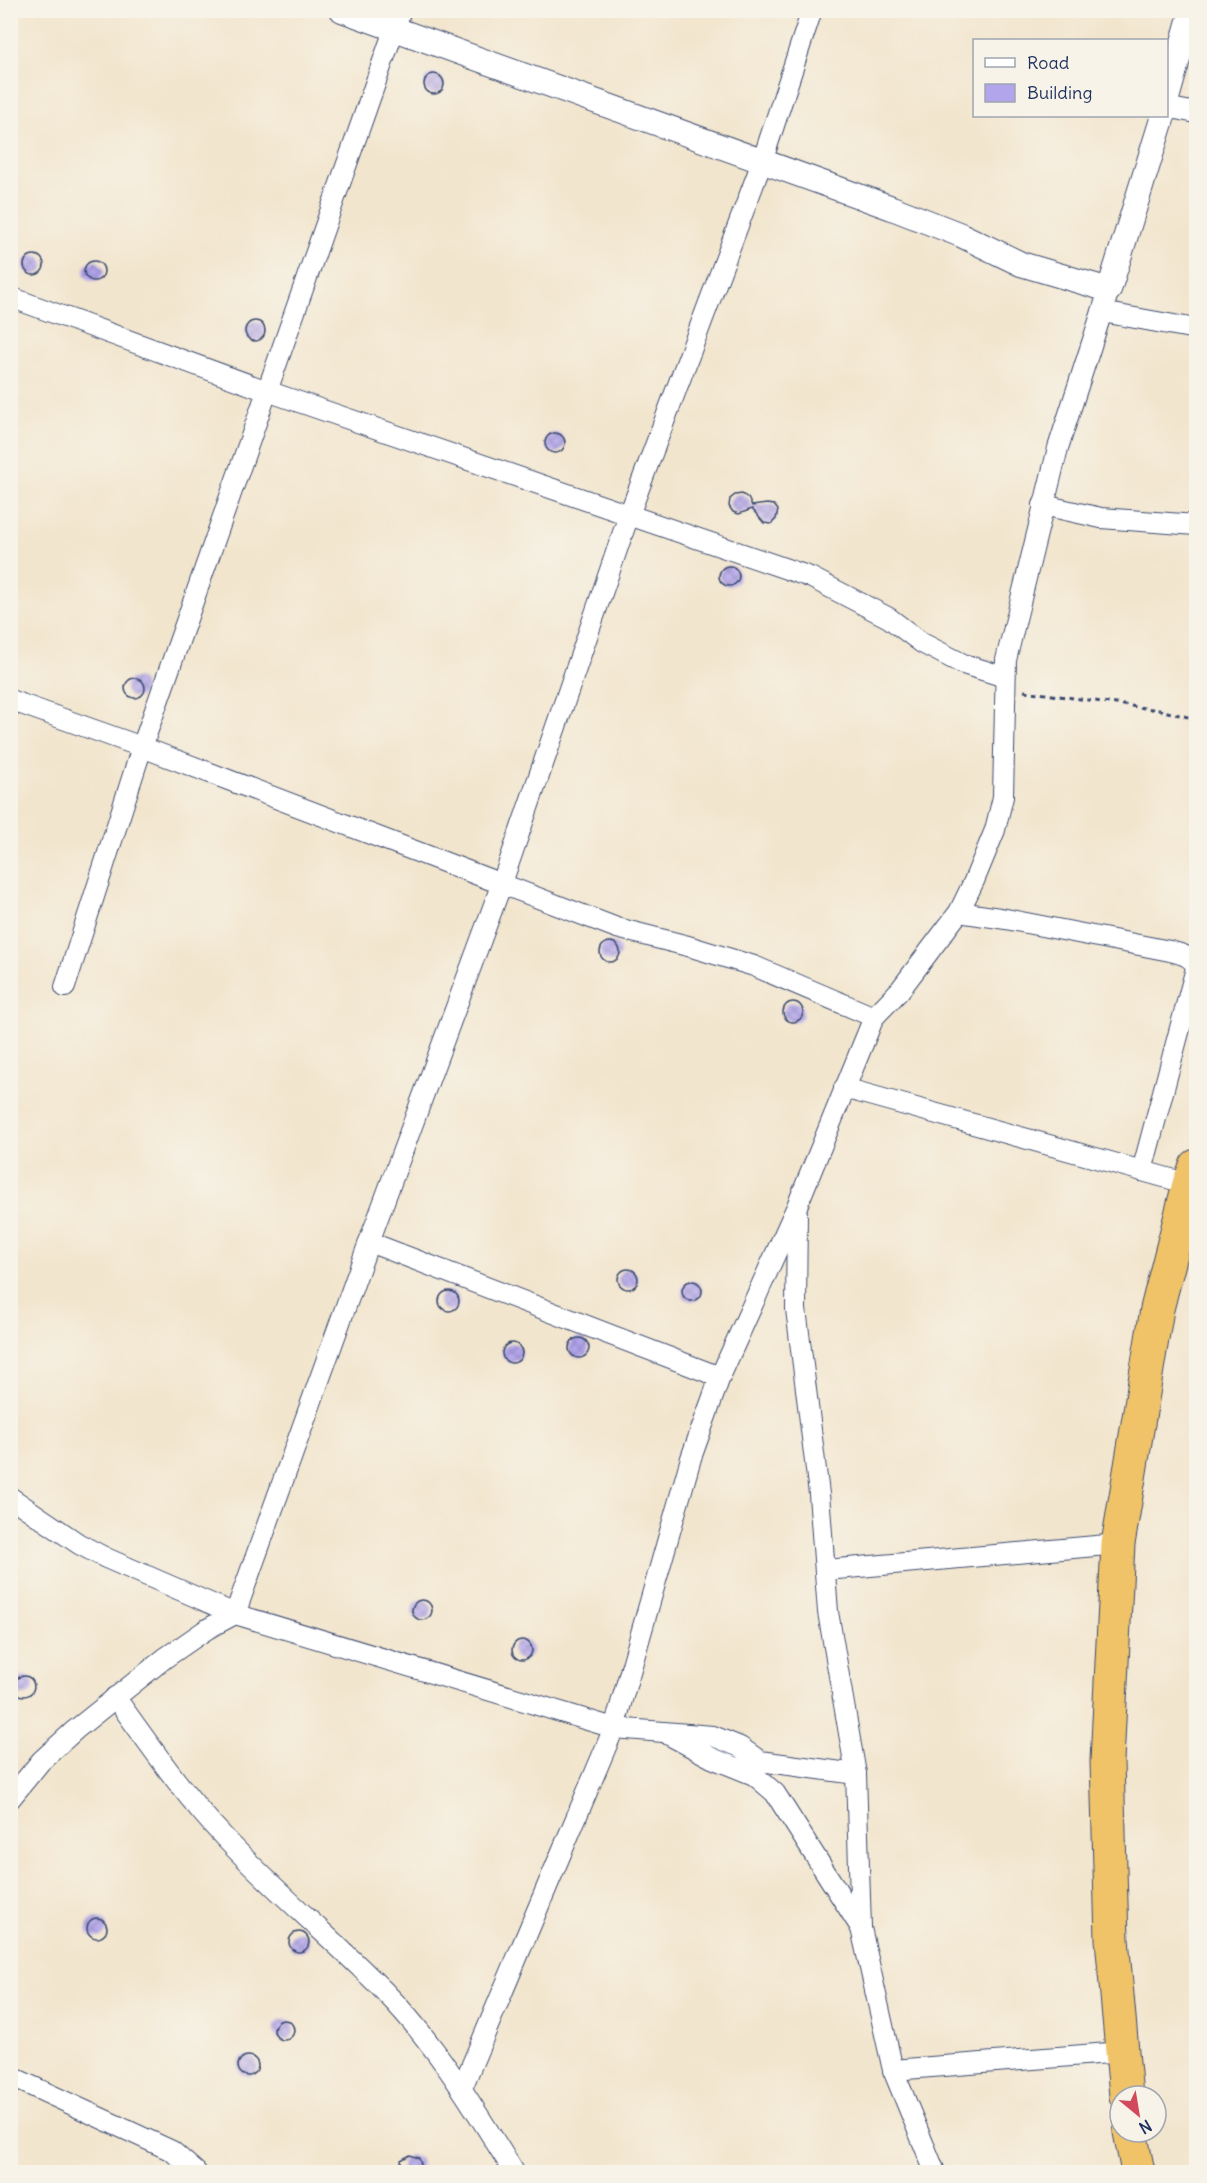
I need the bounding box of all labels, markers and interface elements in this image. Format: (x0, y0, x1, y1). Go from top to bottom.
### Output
legend (973, 39, 1168, 117)
text: Road (1027, 51, 1070, 74)
text: Building (1027, 81, 1092, 104)
north arrow (1108, 2084, 1168, 2144)
text: N (1136, 2116, 1155, 2138)

